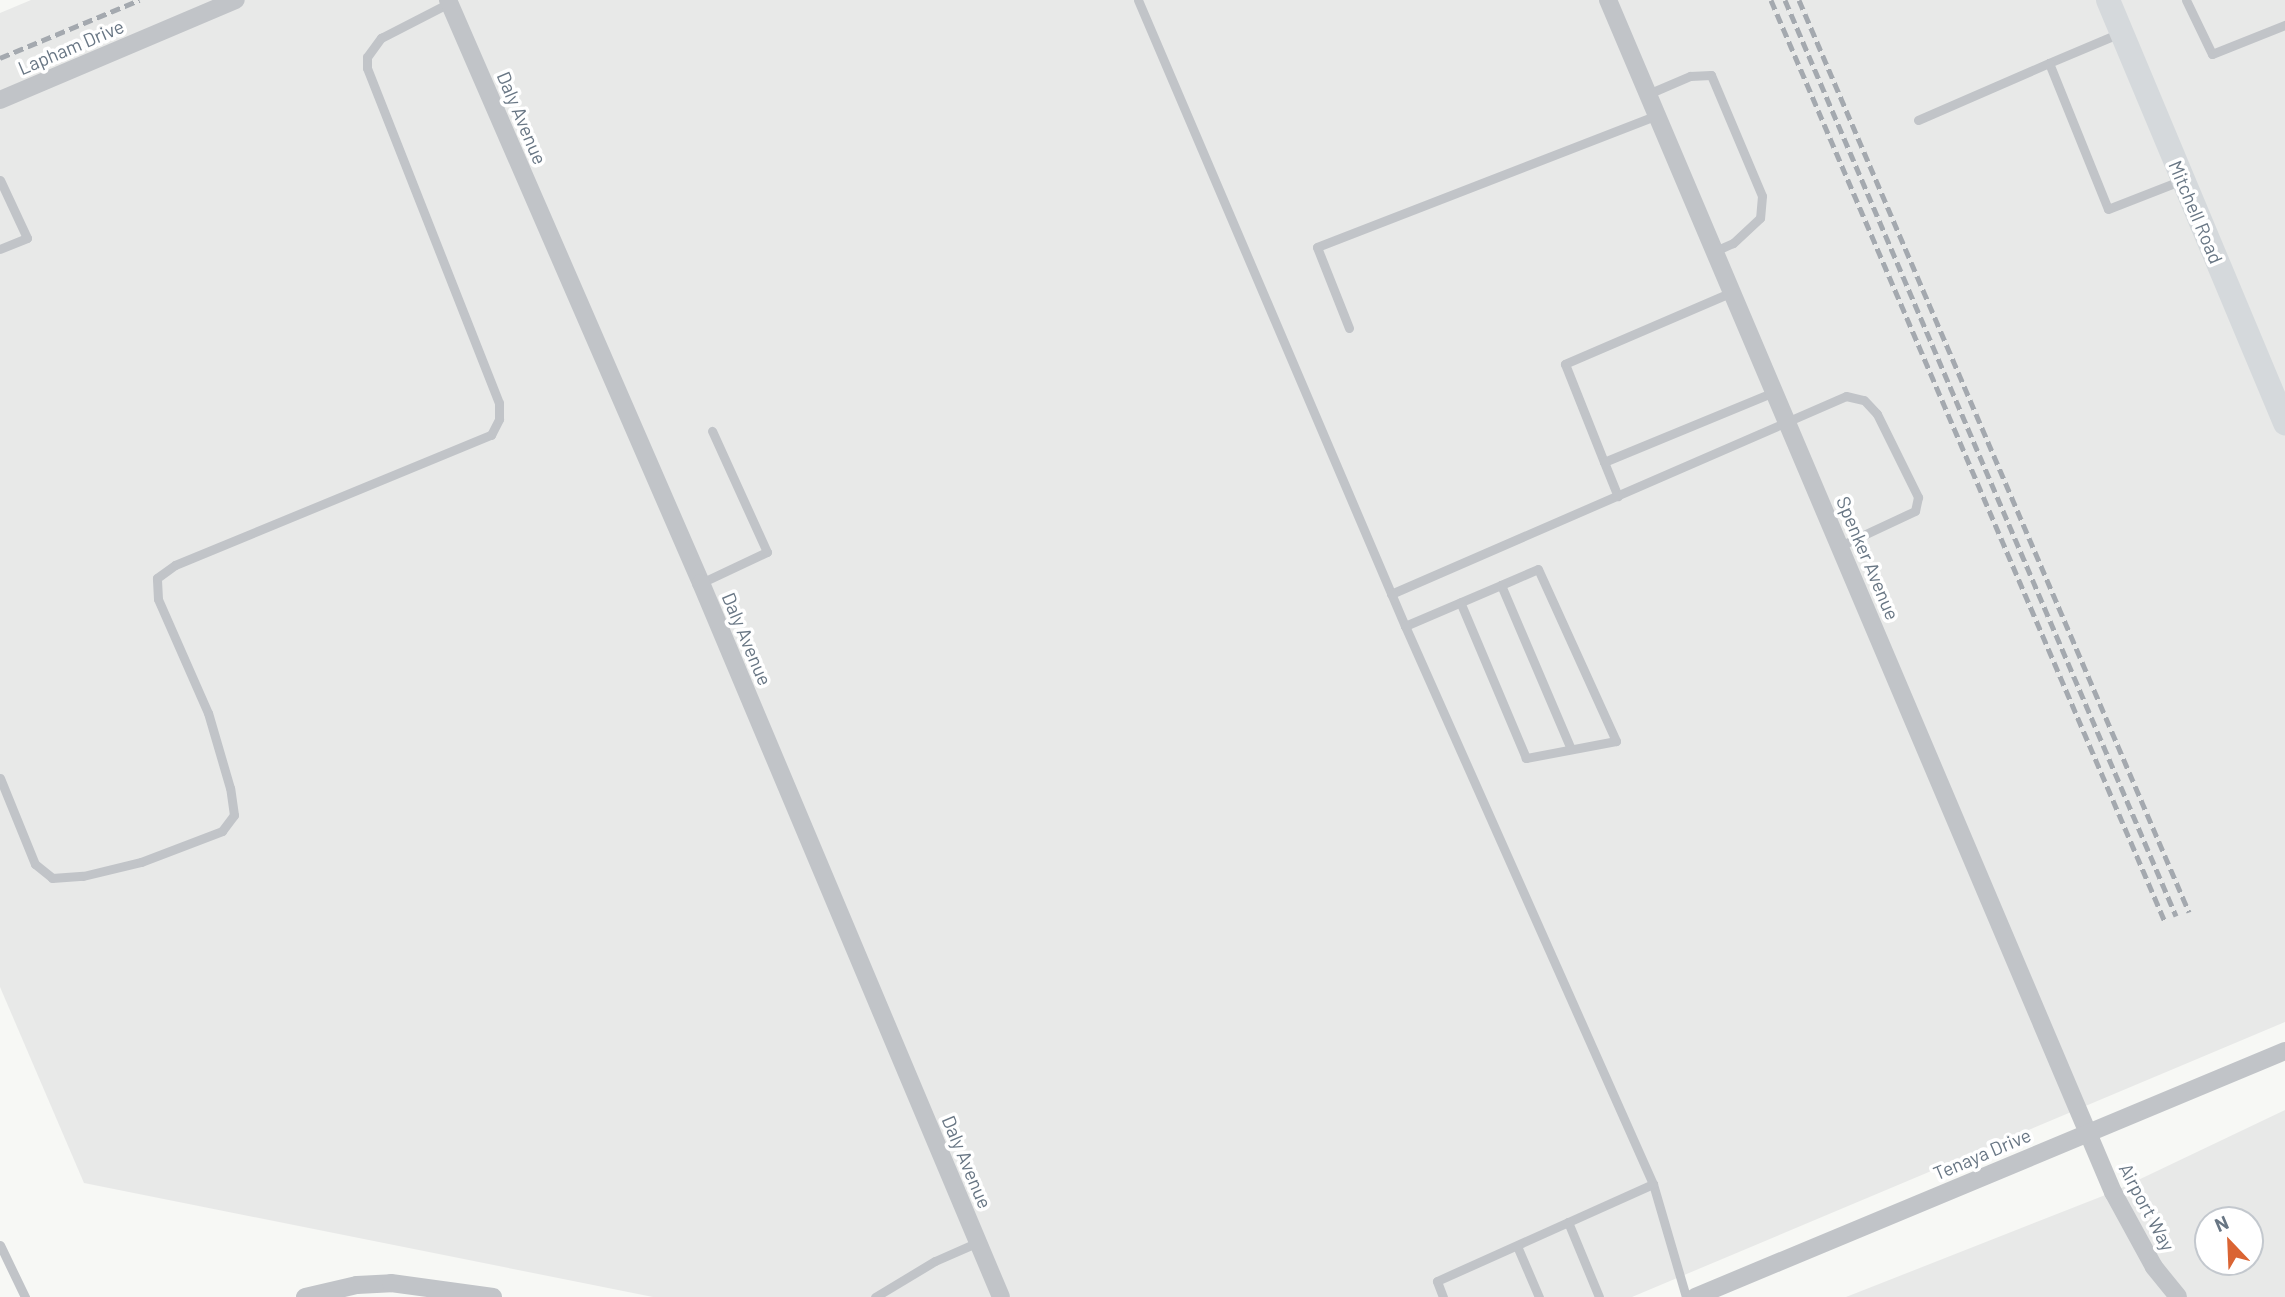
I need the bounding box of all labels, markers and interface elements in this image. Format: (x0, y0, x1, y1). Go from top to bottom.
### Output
street label: Lapham Drive (15, 14, 127, 80)
street label: Daly Avenue (492, 68, 552, 168)
street label: Mitchell Road (2164, 157, 2228, 267)
street label: Spenker Avenue (1832, 493, 1904, 623)
street label: Daly Avenue (717, 589, 777, 689)
street label: Daly Avenue (937, 1112, 997, 1212)
street label: Tenaya Drive (1930, 1123, 2034, 1185)
street label: Airport Way (2114, 1159, 2180, 1255)
north arrow (2194, 1206, 2264, 1276)
text: N (2211, 1210, 2232, 1236)

